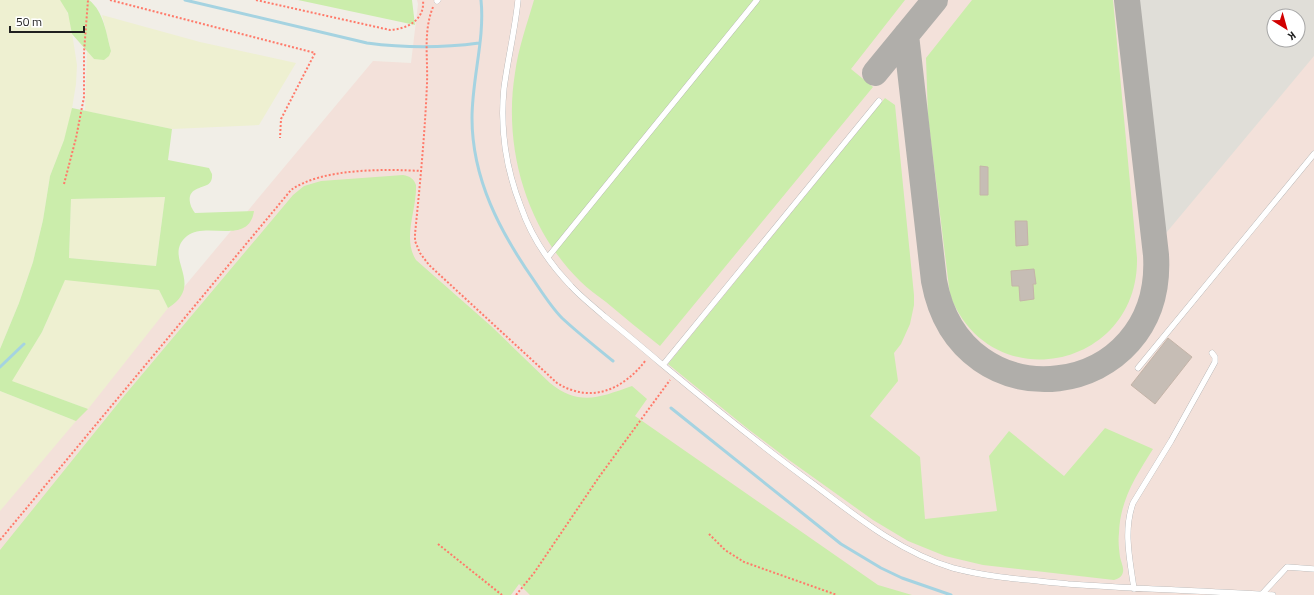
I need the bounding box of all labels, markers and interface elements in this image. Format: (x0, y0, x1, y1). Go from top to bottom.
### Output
scale bar (10, 8, 84, 34)
north arrow (1266, 8, 1306, 48)
text: 50 m (16, 12, 42, 31)
text: K (1284, 28, 1299, 45)

